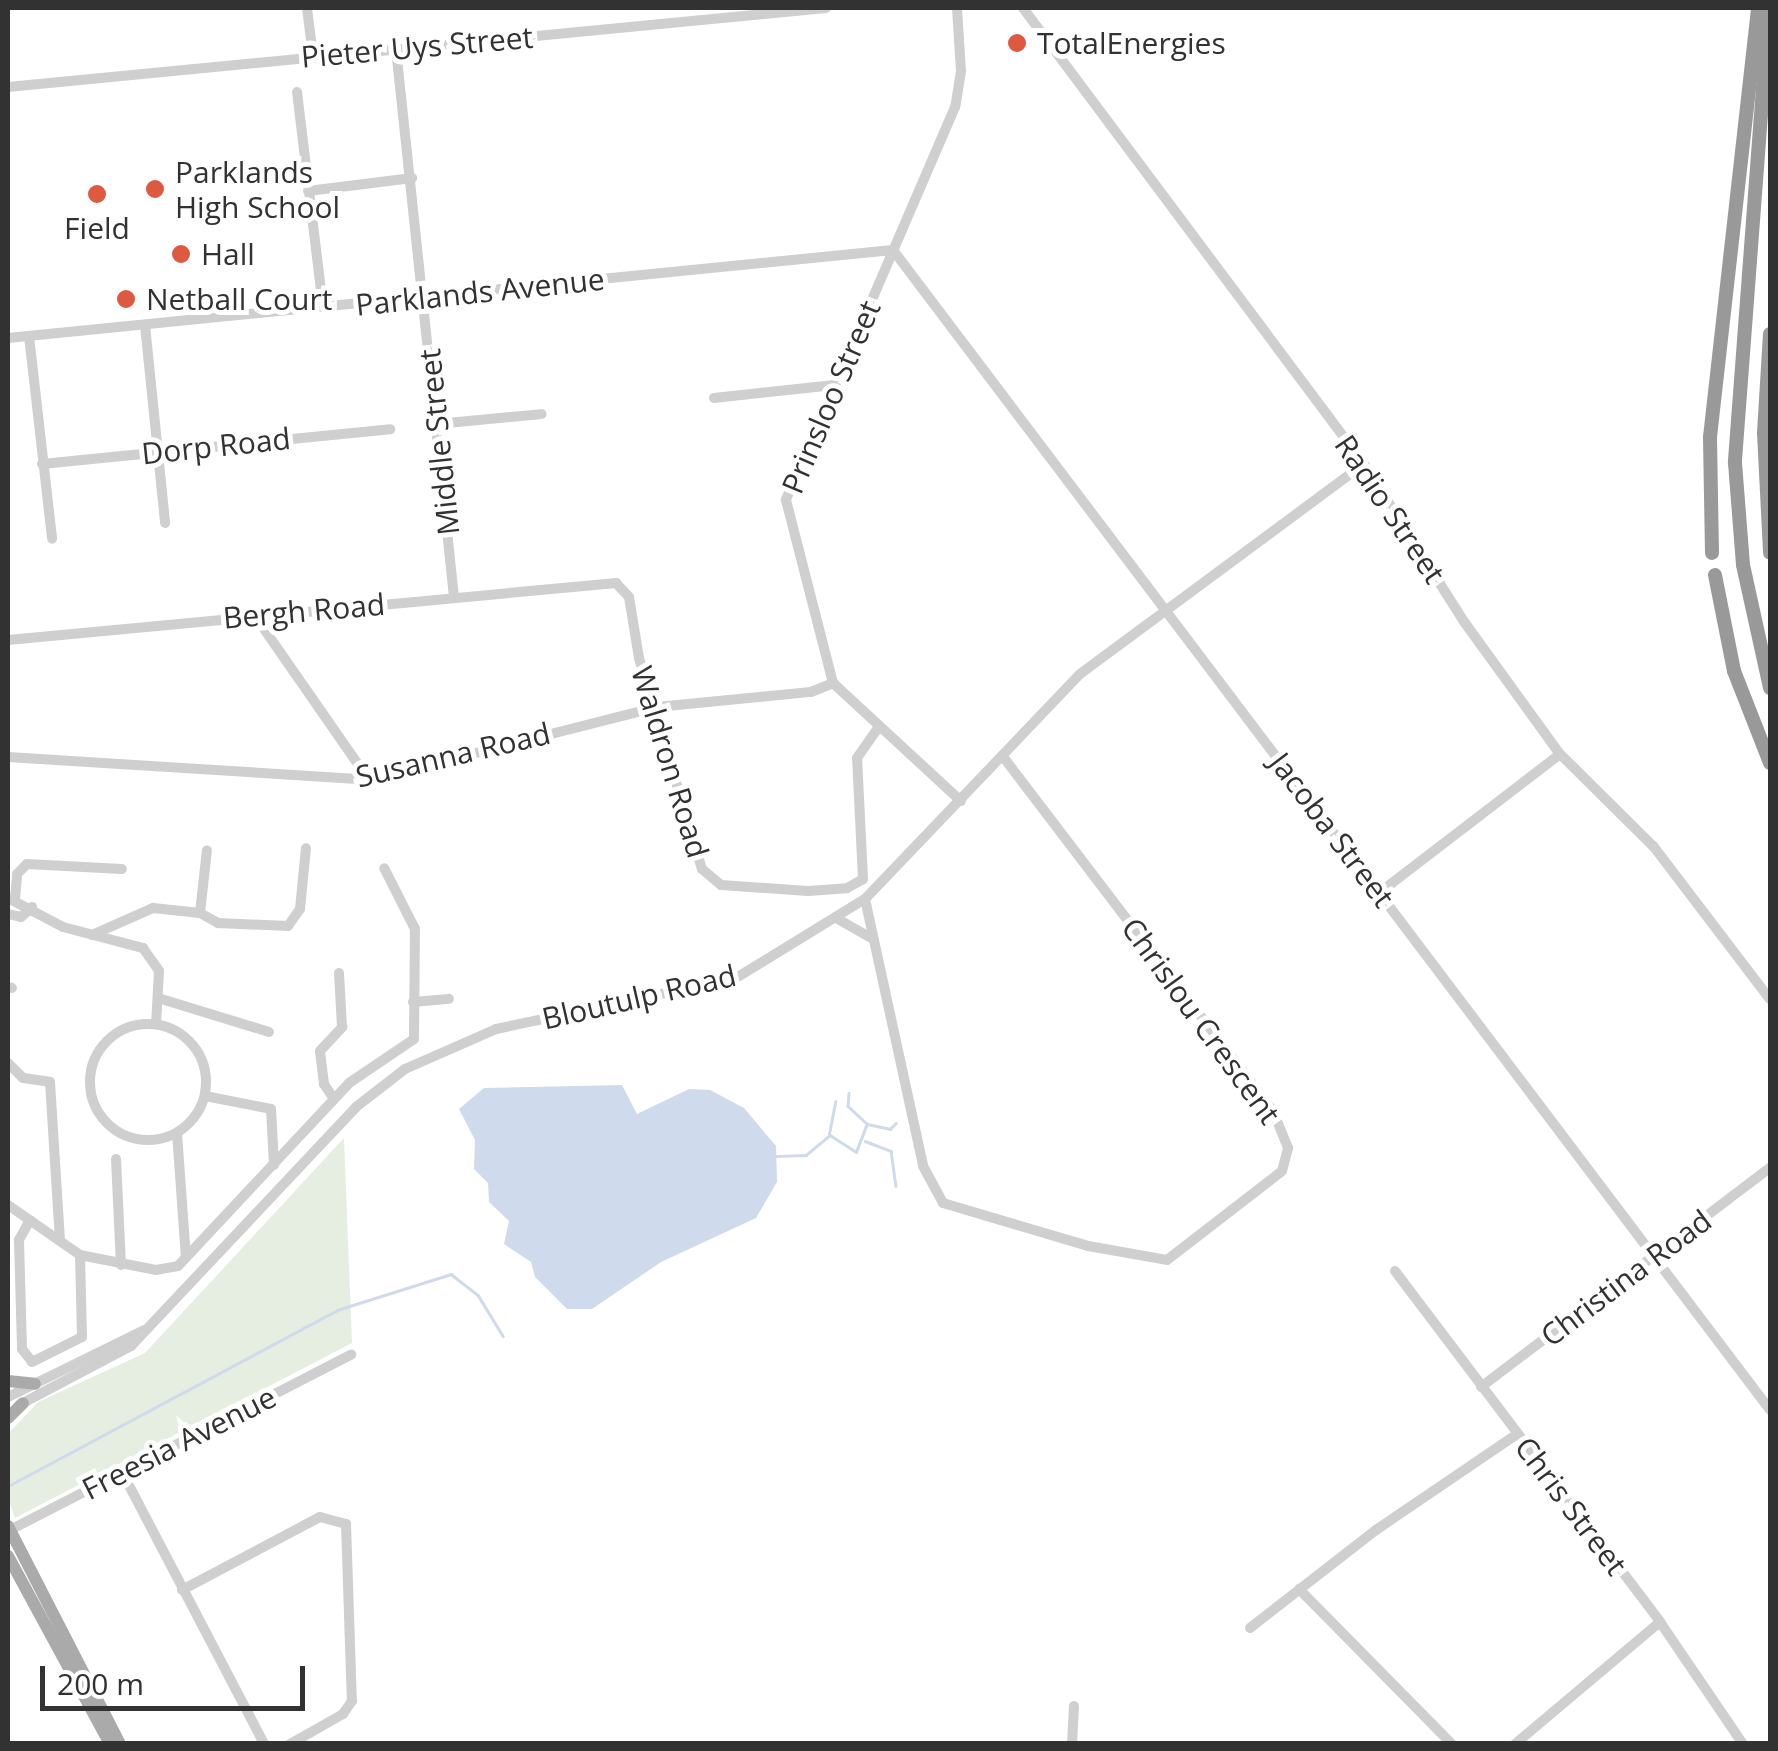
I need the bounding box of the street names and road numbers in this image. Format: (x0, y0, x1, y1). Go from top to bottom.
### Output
street label: Pieter Uys Street (299, 19, 535, 75)
street label: Parklands Avenue (354, 261, 606, 323)
street label: Prinsloo Street (774, 295, 888, 499)
street label: Middle Street (411, 347, 467, 537)
street label: Dorp Road (140, 420, 292, 472)
street label: Radio Street (1327, 428, 1453, 590)
street label: Bergh Road (221, 586, 387, 636)
street label: Waldron Road (624, 662, 716, 862)
street label: Susanna Road (352, 715, 554, 795)
street label: Jacoba Street (1262, 746, 1402, 914)
street label: Chrislou Crescent (1114, 911, 1288, 1131)
street label: Bloutulp Road (539, 957, 739, 1037)
street label: Christina Road (1534, 1202, 1718, 1354)
street label: Freesia Avenue (76, 1379, 282, 1507)
street label: Chris Street (1508, 1430, 1634, 1582)

